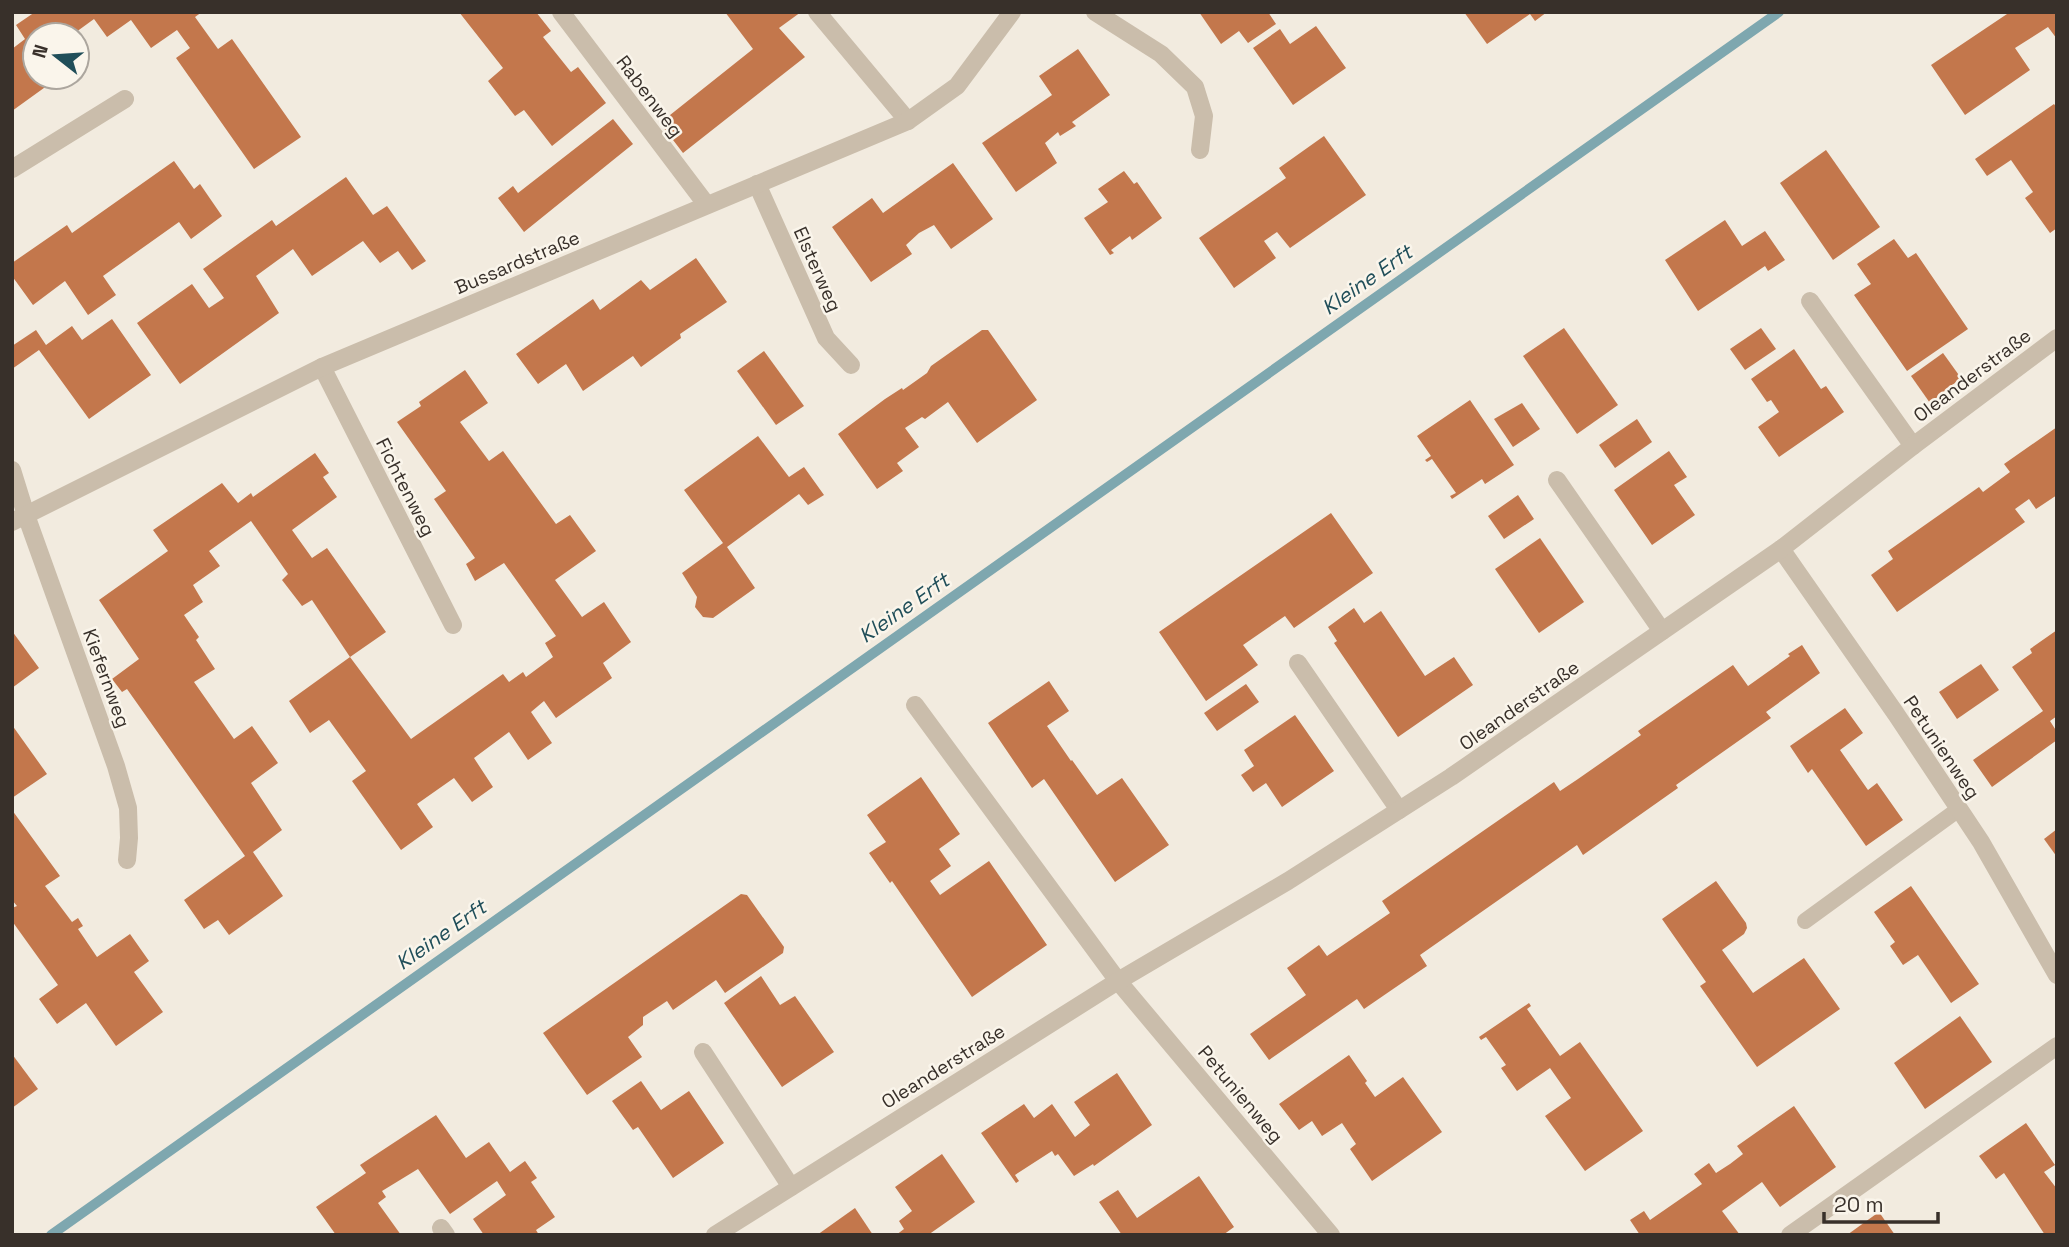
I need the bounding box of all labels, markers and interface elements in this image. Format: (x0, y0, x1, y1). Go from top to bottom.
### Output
north arrow (21, 21, 91, 91)
text: N (26, 41, 54, 61)
street label: Rabenweg (611, 50, 689, 142)
street label: Elsterweg (788, 223, 847, 316)
street label: Bussardstraße (451, 225, 584, 300)
water label: Kleine Erft (1316, 237, 1419, 321)
street label: Oleanderstraße (1908, 323, 2036, 428)
street label: Fichtenweg (370, 434, 441, 541)
water label: Kleine Erft (853, 565, 956, 649)
street label: Kiefernweg (77, 625, 136, 731)
street label: Oleanderstraße (1454, 655, 1584, 756)
street label: Petunienweg (1898, 691, 1985, 804)
water label: Kleine Erft (390, 892, 493, 976)
street label: Oleanderstraße (877, 1018, 1010, 1114)
street label: Petunienweg (1192, 1040, 1289, 1148)
scale bar (1824, 1180, 1938, 1224)
text: 20 m (1834, 1191, 1884, 1218)

